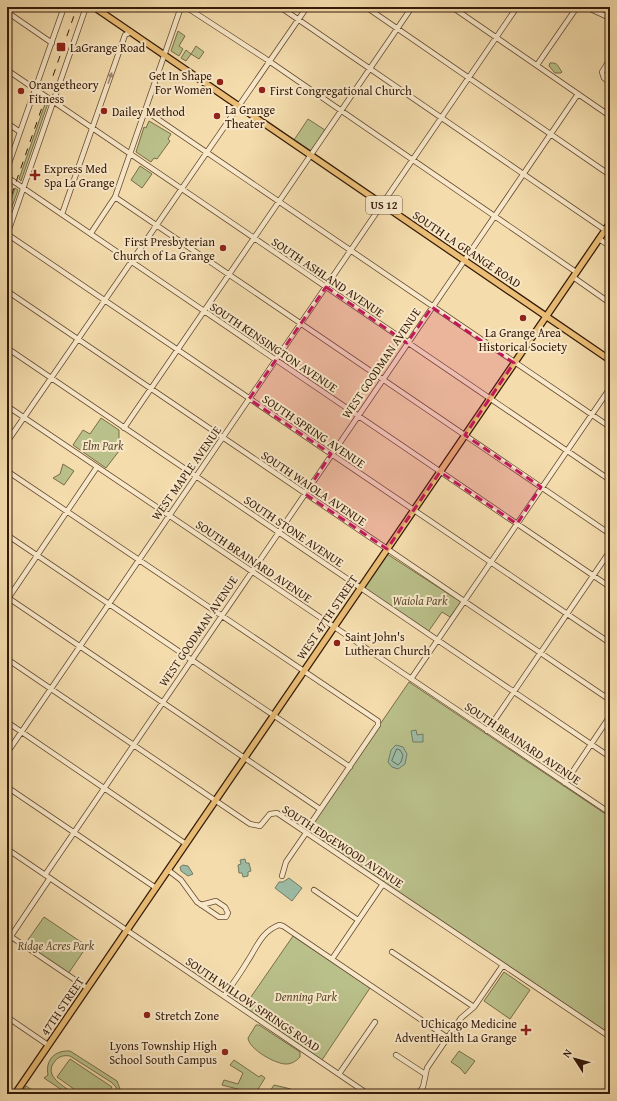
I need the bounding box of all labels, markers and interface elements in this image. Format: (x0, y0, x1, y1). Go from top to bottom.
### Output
place label: LaGrange Road (70, 39, 146, 56)
marker: LaGrange Road (55, 41, 67, 53)
place label: Get In Shape For Women (149, 67, 212, 98)
one-way arrow (107, 72, 113, 84)
place label: Orangetheory Fitness (29, 76, 99, 107)
marker: Get In Shape For Women (215, 77, 225, 87)
place label: First Congregational Church (270, 82, 412, 99)
marker: First Congregational Church (257, 85, 267, 95)
marker: Orangetheory Fitness (16, 86, 26, 96)
place label: La Grange Theater (225, 101, 275, 132)
place label: Dailey Method (112, 103, 186, 120)
marker: Dailey Method (99, 106, 109, 116)
marker: La Grange Theater (212, 111, 222, 121)
place label: Express Med Spa La Grange (44, 160, 115, 191)
marker: Express Med Spa La Grange (29, 169, 41, 181)
road number: US 12 (366, 196, 402, 214)
street label: SOUTH LA GRANGE ROAD (409, 206, 525, 292)
place label: First Presbyterian Church of La Grange (113, 233, 215, 264)
street label: SOUTH ASHLAND AVENUE (268, 233, 388, 321)
marker: First Presbyterian Church of La Grange (218, 243, 228, 253)
street label: SOUTH KENSINGTON AVENUE (207, 298, 341, 396)
street label: WEST GOODMAN AVENUE (338, 304, 424, 422)
marker: La Grange Area Historical Society (518, 313, 528, 323)
place label: La Grange Area Historical Society (479, 324, 567, 355)
street label: SOUTH SPRING AVENUE (259, 390, 369, 472)
street label: WEST MAPLE AVENUE (147, 422, 225, 524)
park label: Elm Park (81, 437, 124, 454)
street label: SOUTH WAIOLA AVENUE (258, 446, 370, 530)
street label: SOUTH STONE AVENUE (241, 491, 347, 571)
street label: SOUTH BRAINARD AVENUE (192, 516, 316, 606)
street label: WEST 47TH STREET (292, 571, 362, 663)
street label: WEST GOODMAN AVENUE (155, 572, 241, 690)
park label: Waiola Park (393, 592, 448, 609)
place label: Saint John's Lutheran Church (345, 628, 430, 659)
marker: Saint John's Lutheran Church (332, 638, 342, 648)
street label: SOUTH BRAINARD AVENUE (461, 698, 585, 788)
street label: SOUTH EDGEWOOD AVENUE (279, 800, 407, 892)
park label: Ridge Acres Park (17, 937, 95, 954)
street label: SOUTH WILLOW SPRINGS ROAD (182, 953, 324, 1055)
street label: 47TH STREET (36, 973, 88, 1039)
park label: Denning Park (274, 988, 338, 1005)
place label: Stretch Zone (155, 1007, 219, 1024)
marker: Stretch Zone (142, 1010, 152, 1020)
place label: UChicago Medicine AdventHealth La Grange (395, 1015, 517, 1046)
marker: UChicago Medicine AdventHealth La Grange (520, 1024, 532, 1036)
place label: Lyons Township High School South Campus (109, 1037, 217, 1068)
north arrow (555, 1039, 595, 1079)
text: N (558, 1045, 576, 1061)
marker: Lyons Township High School South Campus (220, 1047, 230, 1057)

